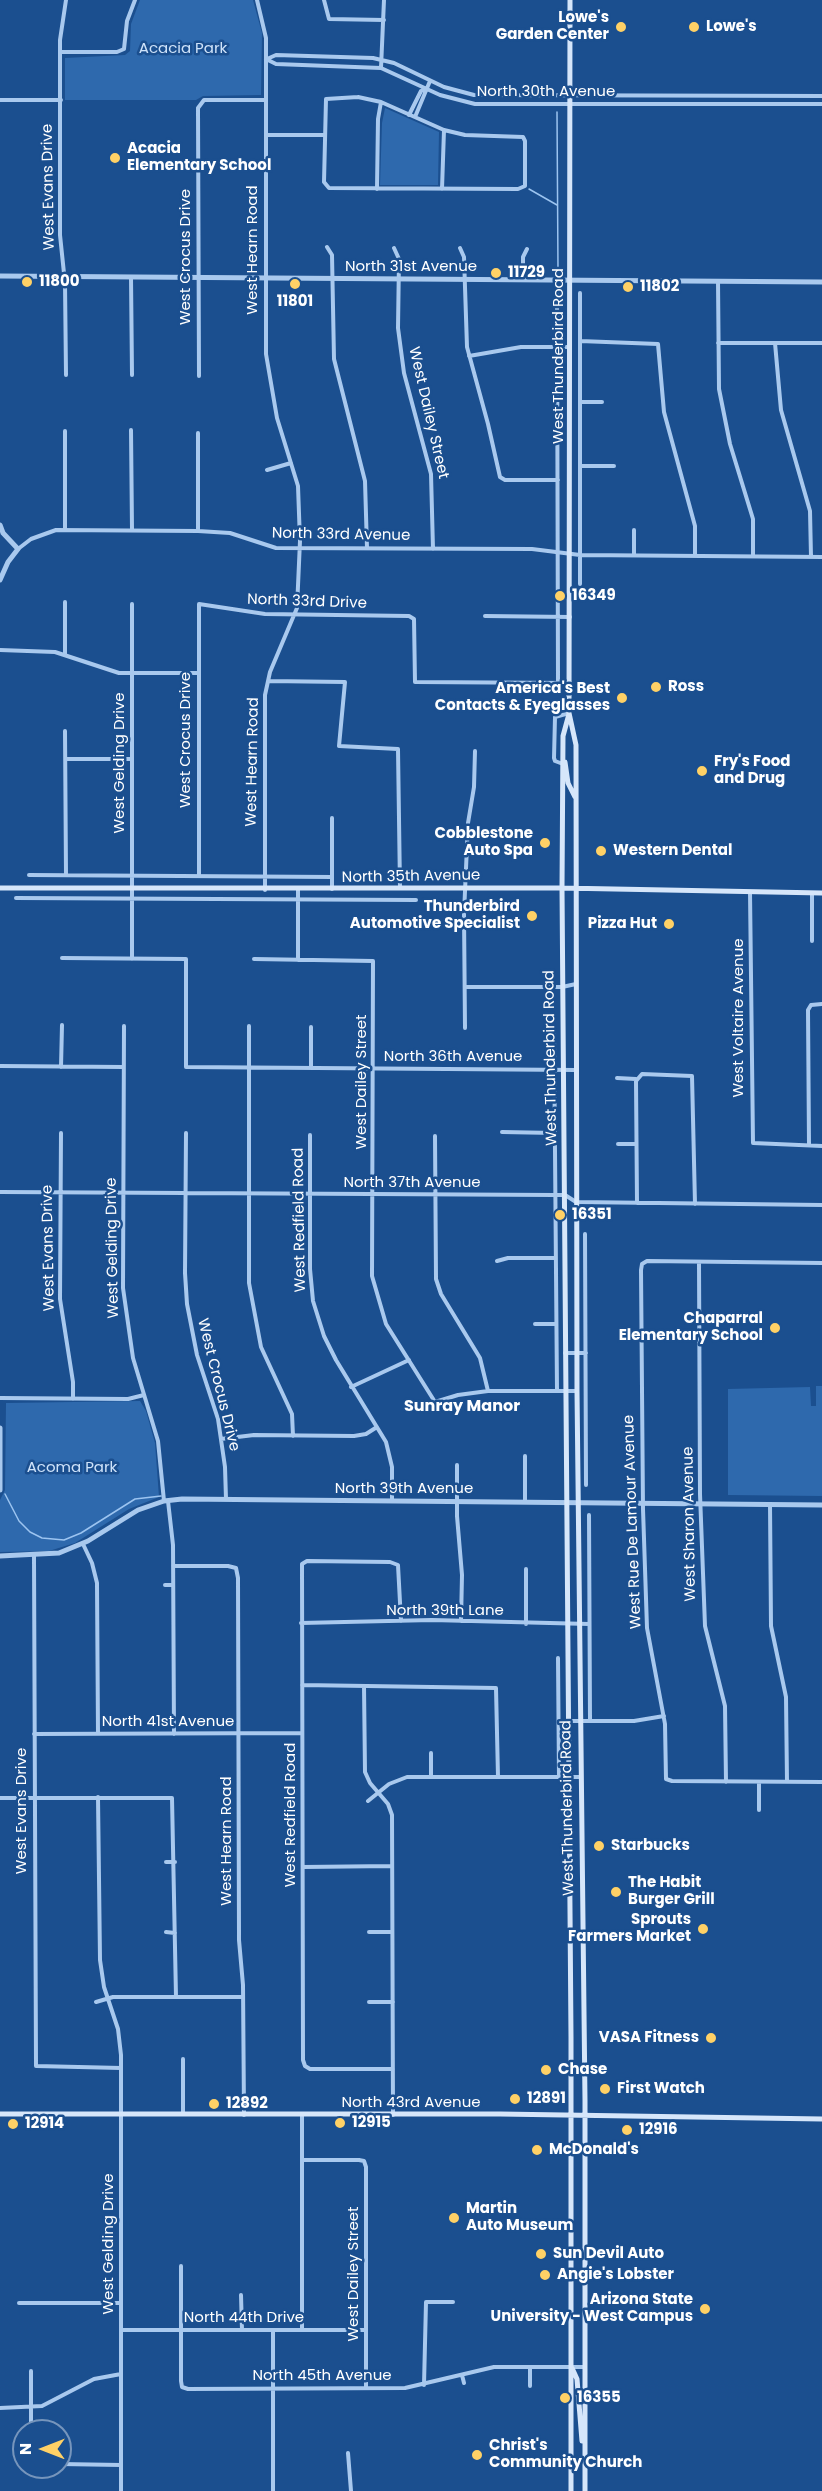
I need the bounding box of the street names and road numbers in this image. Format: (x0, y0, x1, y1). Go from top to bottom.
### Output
street label: North 30th Avenue (477, 83, 615, 101)
street label: West Evans Drive (39, 124, 59, 250)
street label: West Hearn Road (244, 185, 262, 315)
street label: West Crocus Drive (177, 189, 195, 325)
street label: North 31st Avenue (345, 258, 477, 276)
street label: West Thunderbird Road (550, 268, 568, 444)
street label: West Dailey Street (404, 345, 452, 481)
street label: North 33rd Avenue (272, 525, 410, 545)
street label: North 33rd Drive (247, 591, 367, 613)
street label: West Crocus Drive (177, 672, 195, 808)
street label: West Gelding Drive (111, 692, 129, 834)
street label: West Hearn Road (243, 697, 263, 827)
street label: North 35th Avenue (342, 867, 480, 887)
street label: West Voltaire Avenue (730, 938, 748, 1098)
street label: West Thunderbird Road (540, 970, 562, 1146)
street label: West Dailey Street (353, 1014, 371, 1150)
street label: North 36th Avenue (384, 1048, 522, 1066)
street label: West Redfield Road (290, 1148, 310, 1292)
street label: North 37th Avenue (343, 1174, 481, 1192)
street label: West Gelding Drive (103, 1177, 123, 1319)
street label: West Evans Drive (39, 1185, 59, 1311)
street label: West Crocus Drive (193, 1317, 243, 1453)
street label: West Rue De Lamour Avenue (620, 1415, 646, 1629)
street label: West Sharon Avenue (680, 1446, 700, 1602)
street label: North 39th Avenue (335, 1480, 473, 1498)
street label: North 39th Lane (386, 1602, 504, 1620)
street label: North 41st Avenue (102, 1713, 234, 1731)
street label: West Thunderbird Road (557, 1720, 579, 1896)
street label: West Redfield Road (282, 1743, 300, 1887)
street label: West Evans Drive (13, 1748, 31, 1874)
street label: West Hearn Road (218, 1776, 236, 1906)
street label: North 43rd Avenue (341, 2094, 481, 2112)
street label: West Gelding Drive (100, 2173, 118, 2315)
street label: West Dailey Street (345, 2206, 363, 2342)
street label: North 44th Drive (184, 2309, 304, 2327)
street label: North 45th Avenue (252, 2367, 392, 2385)

